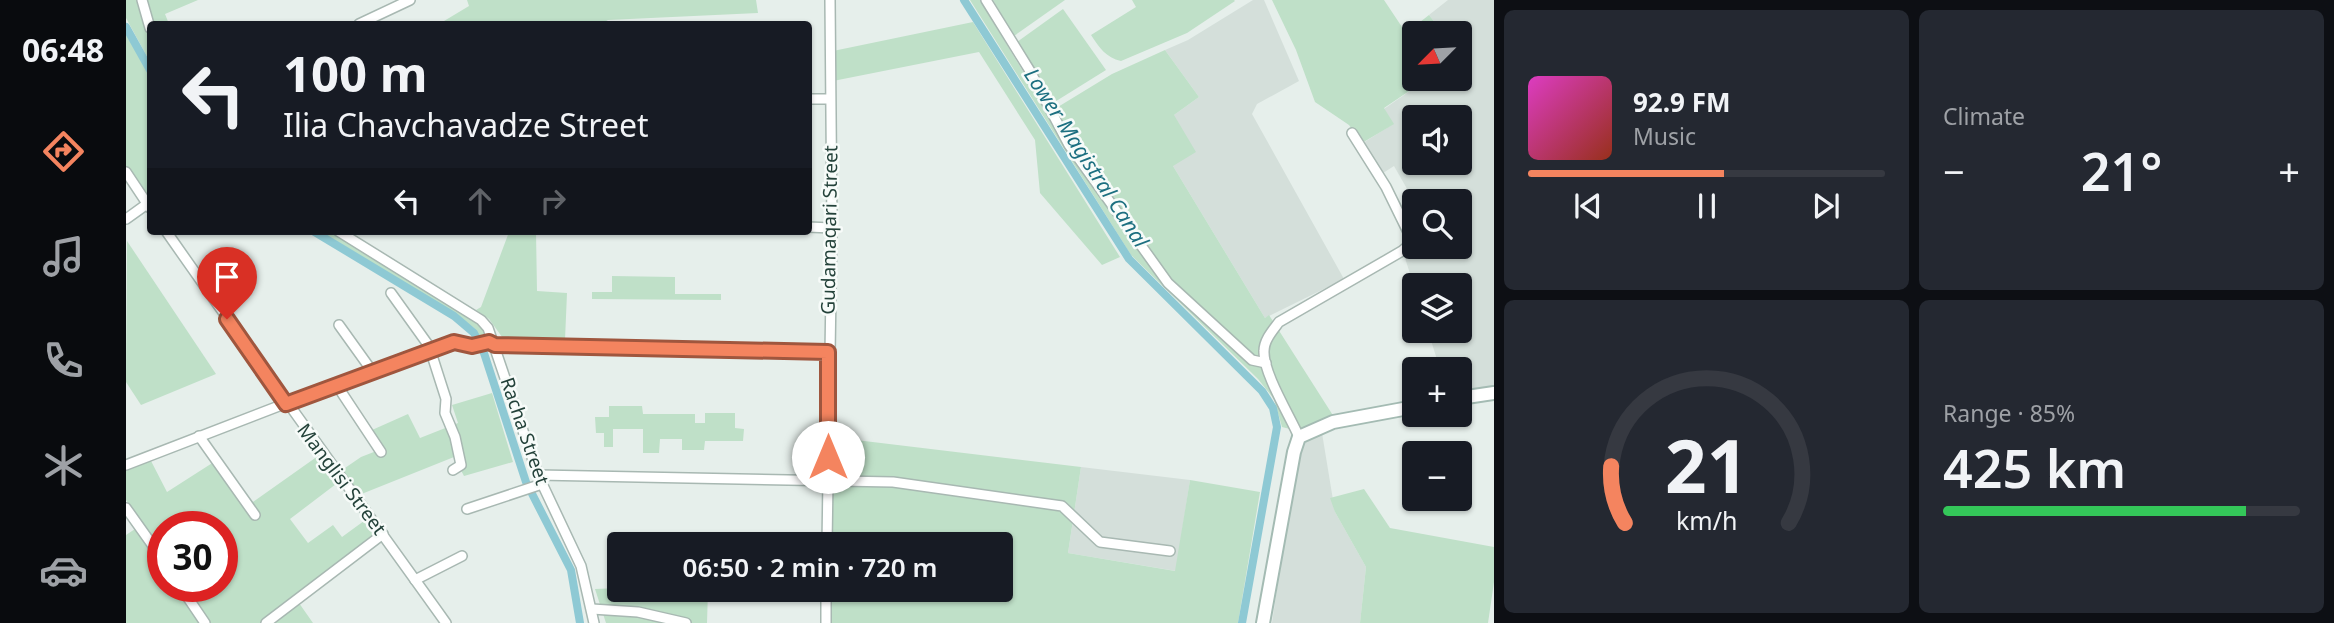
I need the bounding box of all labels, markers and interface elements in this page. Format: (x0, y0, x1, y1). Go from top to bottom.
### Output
north arrow (1402, 21, 1472, 91)
map controls (1402, 21, 1472, 511)
text: 06:48 (22, 28, 104, 71)
text: 100 m (283, 40, 428, 106)
icon: left (168, 49, 259, 140)
water label: Lower Magistral Canal (1018, 62, 1156, 253)
text: 92.9 FM (1633, 84, 1730, 120)
text: Climate (1943, 100, 2025, 132)
text: Ilia Chavchavadze Street (283, 103, 649, 146)
button: sound (1402, 105, 1472, 175)
text: Music (1633, 120, 1696, 152)
icon: directions (39, 127, 88, 176)
text: 21° (2081, 135, 2162, 206)
street label: Gudamaqari Street (815, 145, 843, 315)
text: − (1943, 145, 1965, 197)
text: + (2278, 145, 2300, 197)
icon: left (388, 182, 426, 220)
icon: ahead (461, 182, 499, 220)
icon: right (534, 182, 572, 220)
icon: previous (1569, 187, 1607, 225)
icon: pause (1688, 187, 1726, 225)
icon: next (1807, 187, 1845, 225)
button: search (1402, 189, 1472, 259)
icon: music (39, 232, 88, 281)
pin (197, 247, 257, 319)
icon: arrive (208, 258, 246, 296)
button: layers (1402, 273, 1472, 343)
icon: phone (39, 336, 88, 385)
button: + (1402, 357, 1472, 427)
street label: Racha Street (494, 374, 556, 488)
text: Range · 85% (1943, 397, 2075, 429)
text: 21 (1665, 415, 1748, 514)
street label: Manglisi Street (292, 418, 393, 540)
position arrow (791, 420, 865, 494)
text: 425 km (1943, 432, 2126, 503)
icon: climate (39, 441, 88, 490)
button: − (1402, 441, 1472, 511)
text: km/h (1676, 502, 1737, 536)
speed limit sign: 30 (147, 511, 238, 602)
icon: car (39, 546, 88, 595)
text: 06:50 · 2 min · 720 m (683, 549, 937, 585)

